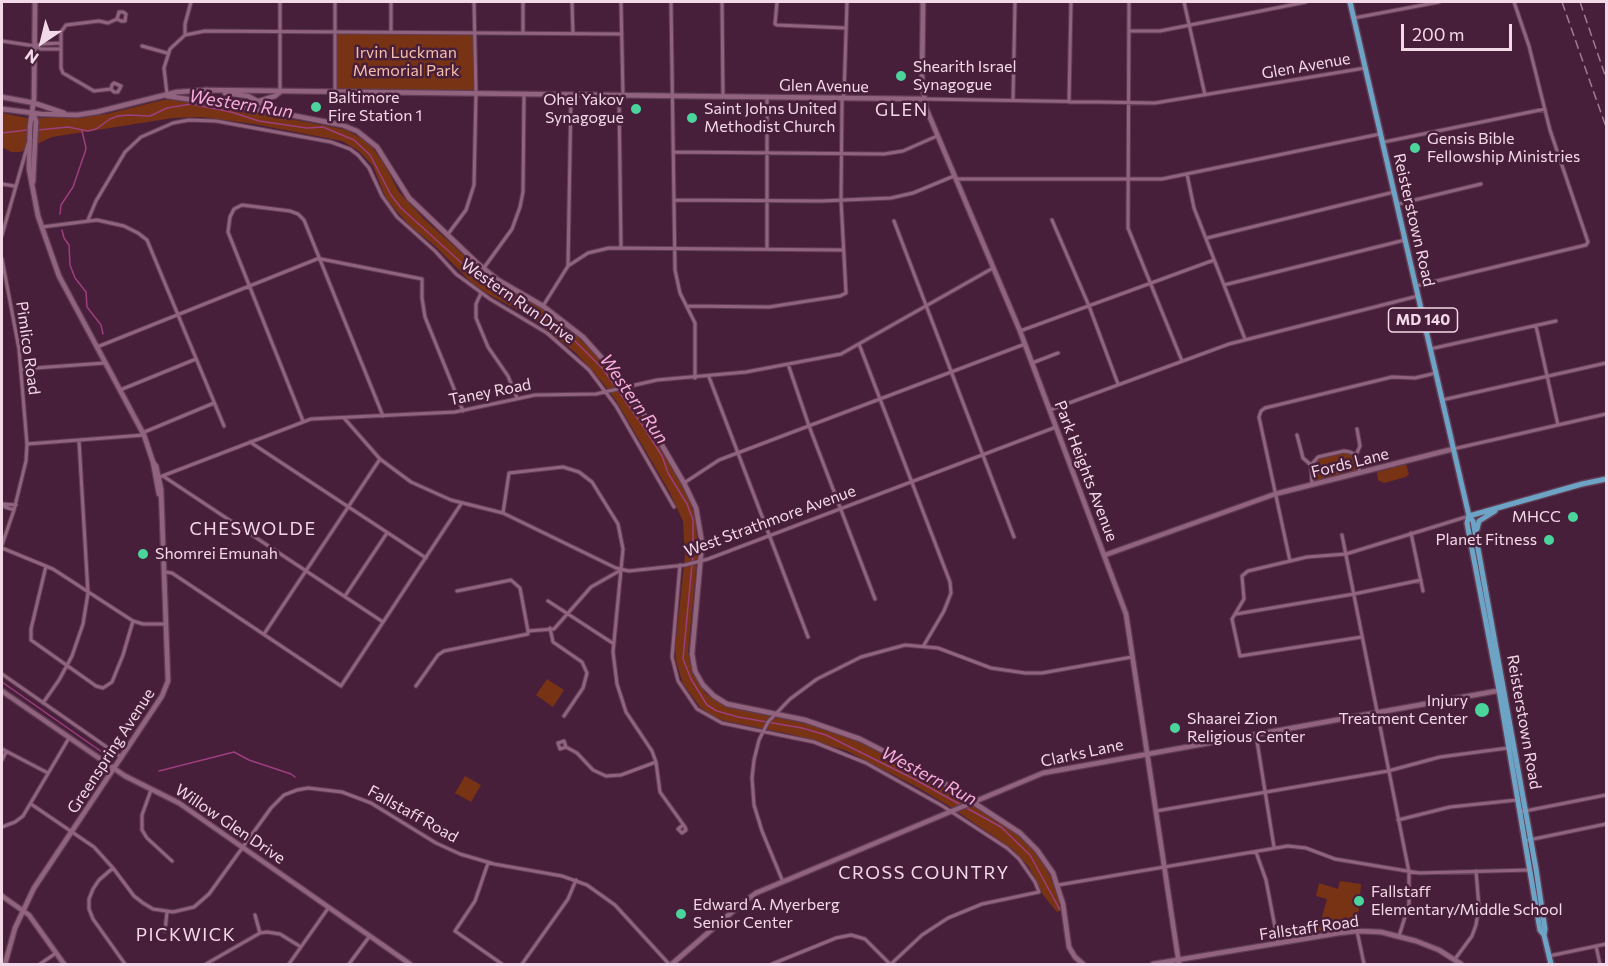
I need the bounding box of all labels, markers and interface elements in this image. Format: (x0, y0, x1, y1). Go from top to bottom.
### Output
north arrow (12, 12, 72, 72)
scale bar (1404, 12, 1515, 50)
text: 200 m (1412, 23, 1465, 45)
park label: Irvin Luckman Memorial Park (353, 43, 459, 81)
text: N (21, 46, 42, 68)
street label: Glen Avenue (1260, 49, 1352, 83)
place label: Shearith Israel Synagogue (913, 57, 1017, 95)
marker: Shearith Israel Synagogue (894, 69, 908, 83)
street label: Glen Avenue (779, 76, 869, 96)
water label: Western Run (187, 85, 295, 123)
place label: Baltimore Fire Station 1 (328, 88, 422, 126)
place label: Ohel Yakov Synagogue (543, 90, 624, 128)
place label: Saint Johns United Methodist Church (704, 99, 837, 137)
district label: GLEN (875, 99, 929, 121)
marker: Baltimore Fire Station 1 (309, 100, 323, 114)
marker: Ohel Yakov Synagogue (629, 102, 643, 116)
marker: Saint Johns United Methodist Church (685, 111, 699, 125)
place label: Gensis Bible Fellowship Ministries (1427, 129, 1580, 167)
marker: Gensis Bible Fellowship Ministries (1408, 141, 1422, 155)
street label: Reisterstown Road (1389, 151, 1439, 289)
street label: Western Run Drive (457, 254, 579, 348)
street label: Pimlico Road (12, 300, 44, 396)
road number: MD 140 (1388, 308, 1458, 332)
water label: Western Run (595, 350, 673, 448)
street label: Taney Road (447, 375, 533, 409)
street label: Park Heights Avenue (1050, 398, 1122, 544)
street label: Fords Lane (1309, 444, 1391, 482)
street label: West Strathmore Avenue (682, 481, 858, 561)
place label: MHCC (1512, 507, 1561, 527)
marker: MHCC (1566, 510, 1580, 524)
district label: CHESWOLDE (189, 518, 317, 540)
place label: Planet Fitness (1435, 530, 1537, 550)
marker: Planet Fitness (1542, 533, 1556, 547)
place label: Shomrei Emunah (155, 544, 278, 564)
marker: Shomrei Emunah (136, 547, 150, 561)
street label: Reisterstown Road (1503, 653, 1545, 791)
street label: Greenspring Avenue (63, 685, 159, 817)
place label: Injury Treatment Center (1339, 691, 1468, 729)
marker: Injury Treatment Center (1473, 701, 1491, 719)
place label: Shaarei Zion Religious Center (1187, 709, 1305, 747)
marker: Shaarei Zion Religious Center (1168, 721, 1182, 735)
street label: Clarks Lane (1039, 735, 1125, 771)
water label: Western Run (878, 742, 980, 810)
street label: Willow Glen Drive (171, 780, 289, 868)
street label: Fallstaff Road (365, 781, 461, 847)
district label: CROSS COUNTRY (838, 862, 1010, 884)
place label: Fallstaff Elementary/Middle School (1371, 882, 1563, 920)
marker: Fallstaff Elementary/Middle School (1352, 894, 1366, 908)
place label: Edward A. Myerberg Senior Center (693, 895, 840, 933)
marker: Edward A. Myerberg Senior Center (674, 907, 688, 921)
street label: Fallstaff Road (1258, 912, 1360, 944)
district label: PICKWICK (136, 924, 236, 946)

